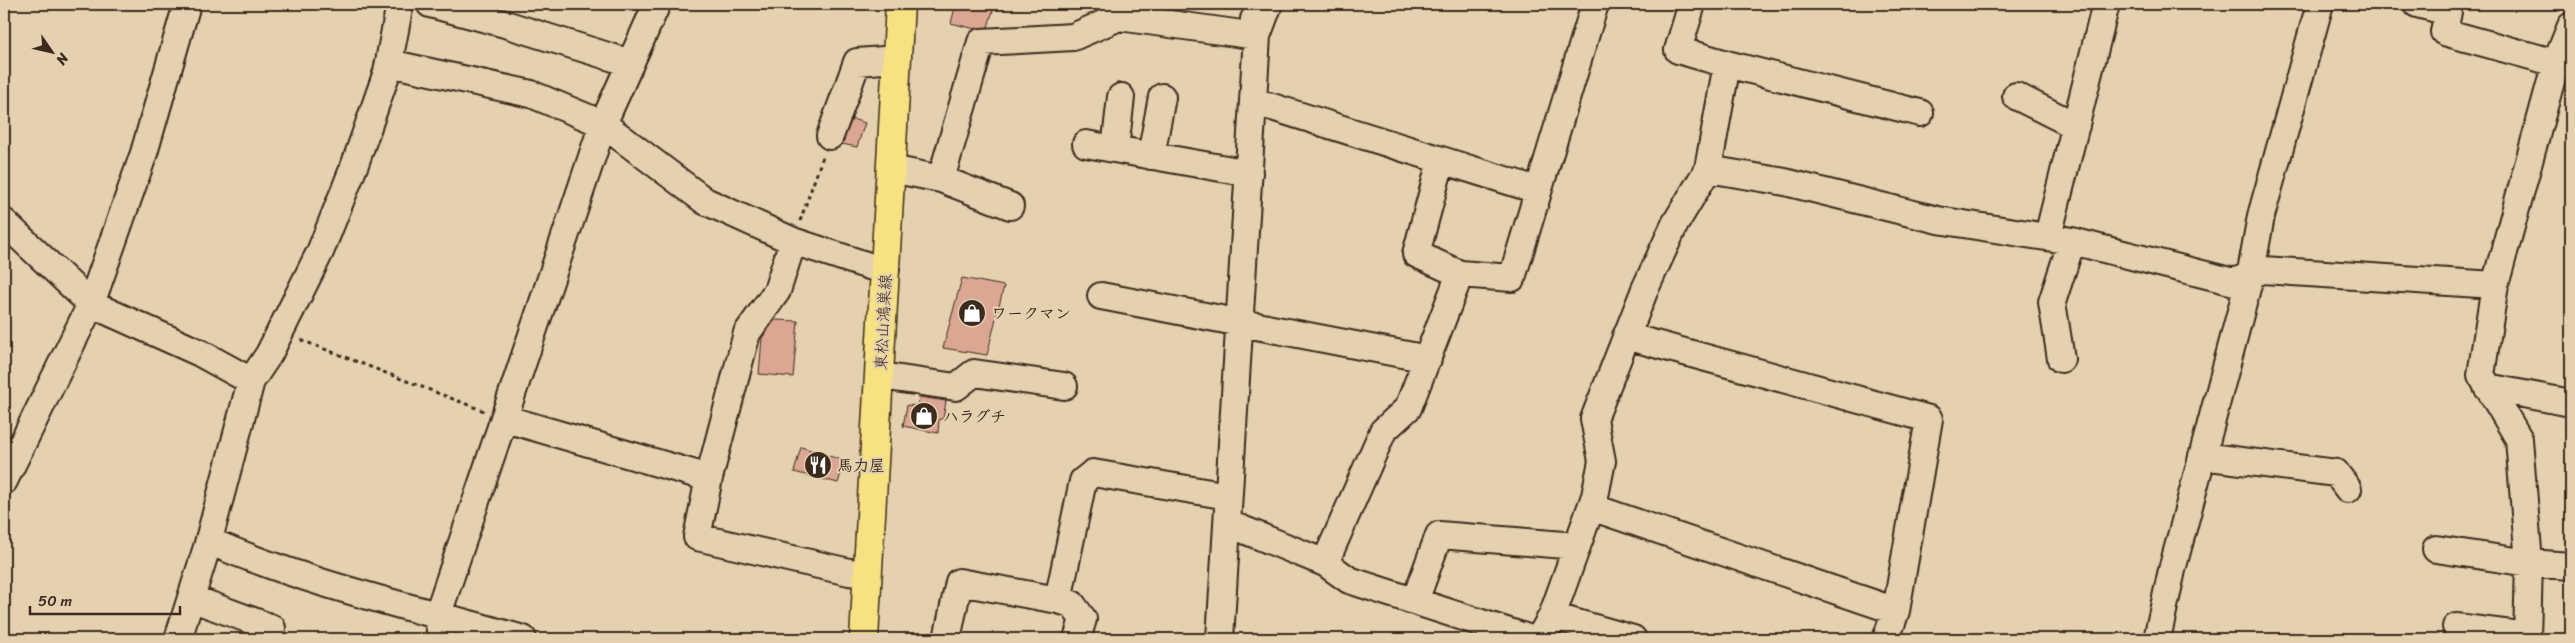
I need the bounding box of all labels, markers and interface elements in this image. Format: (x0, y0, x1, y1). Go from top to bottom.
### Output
north arrow (28, 28, 78, 78)
text: N (49, 47, 76, 70)
street label: 東松山鴻巣線 (866, 273, 900, 371)
shop icon: ワークマン (957, 298, 987, 328)
place label: ワークマン (991, 299, 1071, 328)
shop icon: ハラグチ (909, 401, 939, 431)
place label: ハラグチ (943, 402, 1006, 431)
restaurant icon: 馬力屋 (803, 450, 833, 480)
place label: 馬力屋 (837, 451, 885, 480)
scale bar (30, 583, 180, 615)
text: 50 m (38, 588, 73, 614)

